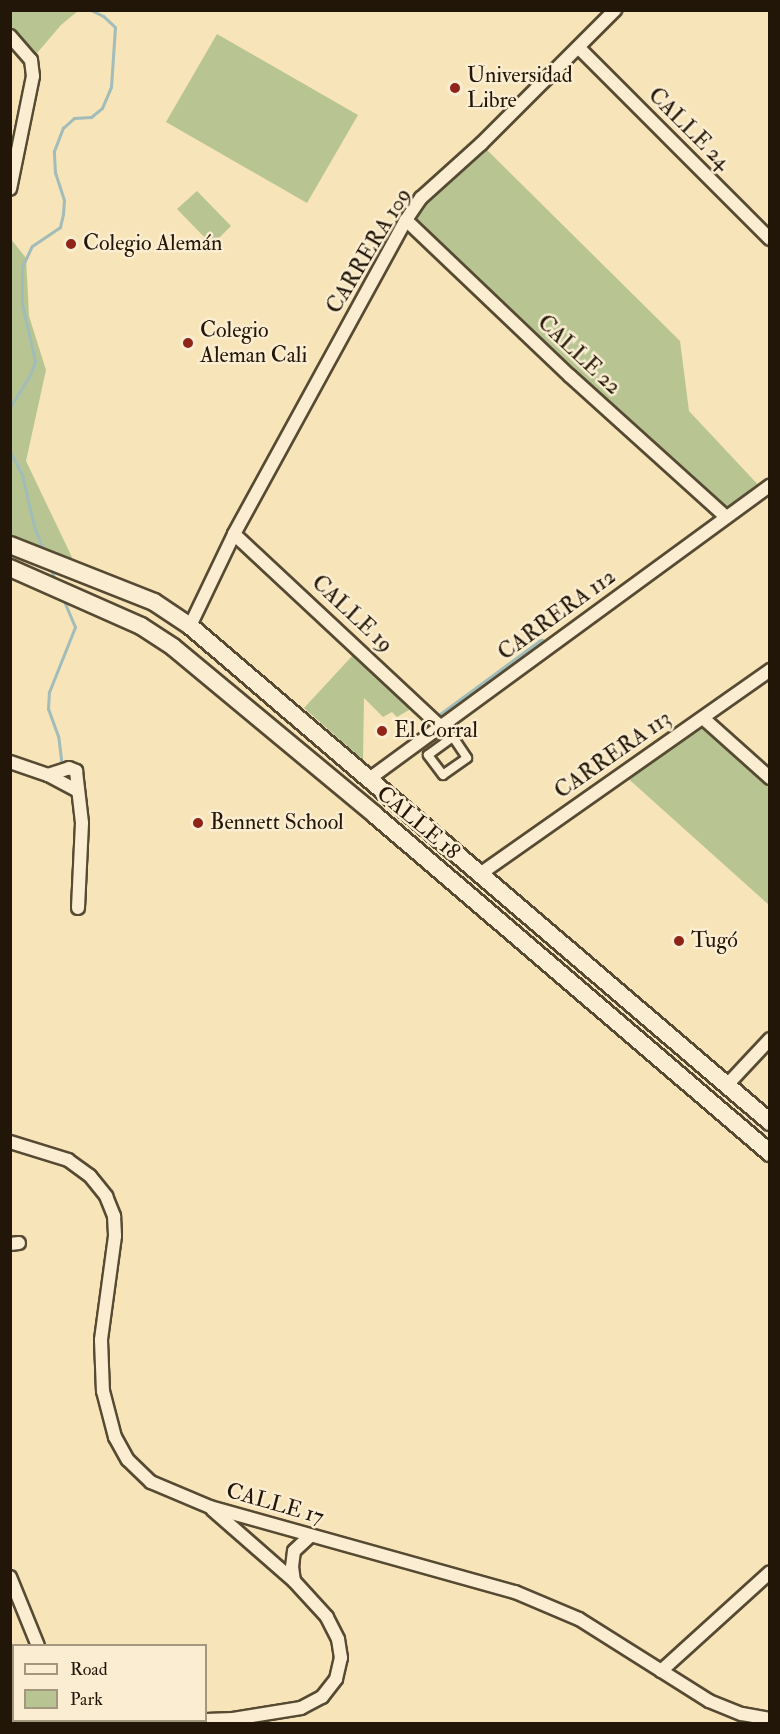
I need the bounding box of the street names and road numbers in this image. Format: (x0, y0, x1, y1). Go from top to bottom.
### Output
street label: CALLE 24 (642, 82, 736, 176)
street label: CARRERA 109 (321, 183, 417, 319)
street label: CALLE 22 (532, 310, 626, 400)
street label: CARRERA 112 (493, 564, 621, 666)
street label: CALLE 19 (306, 570, 398, 658)
street label: CARRERA 113 (550, 705, 676, 805)
street label: CALLE 18 (371, 781, 465, 865)
street label: CALLE 17 (223, 1477, 327, 1531)

